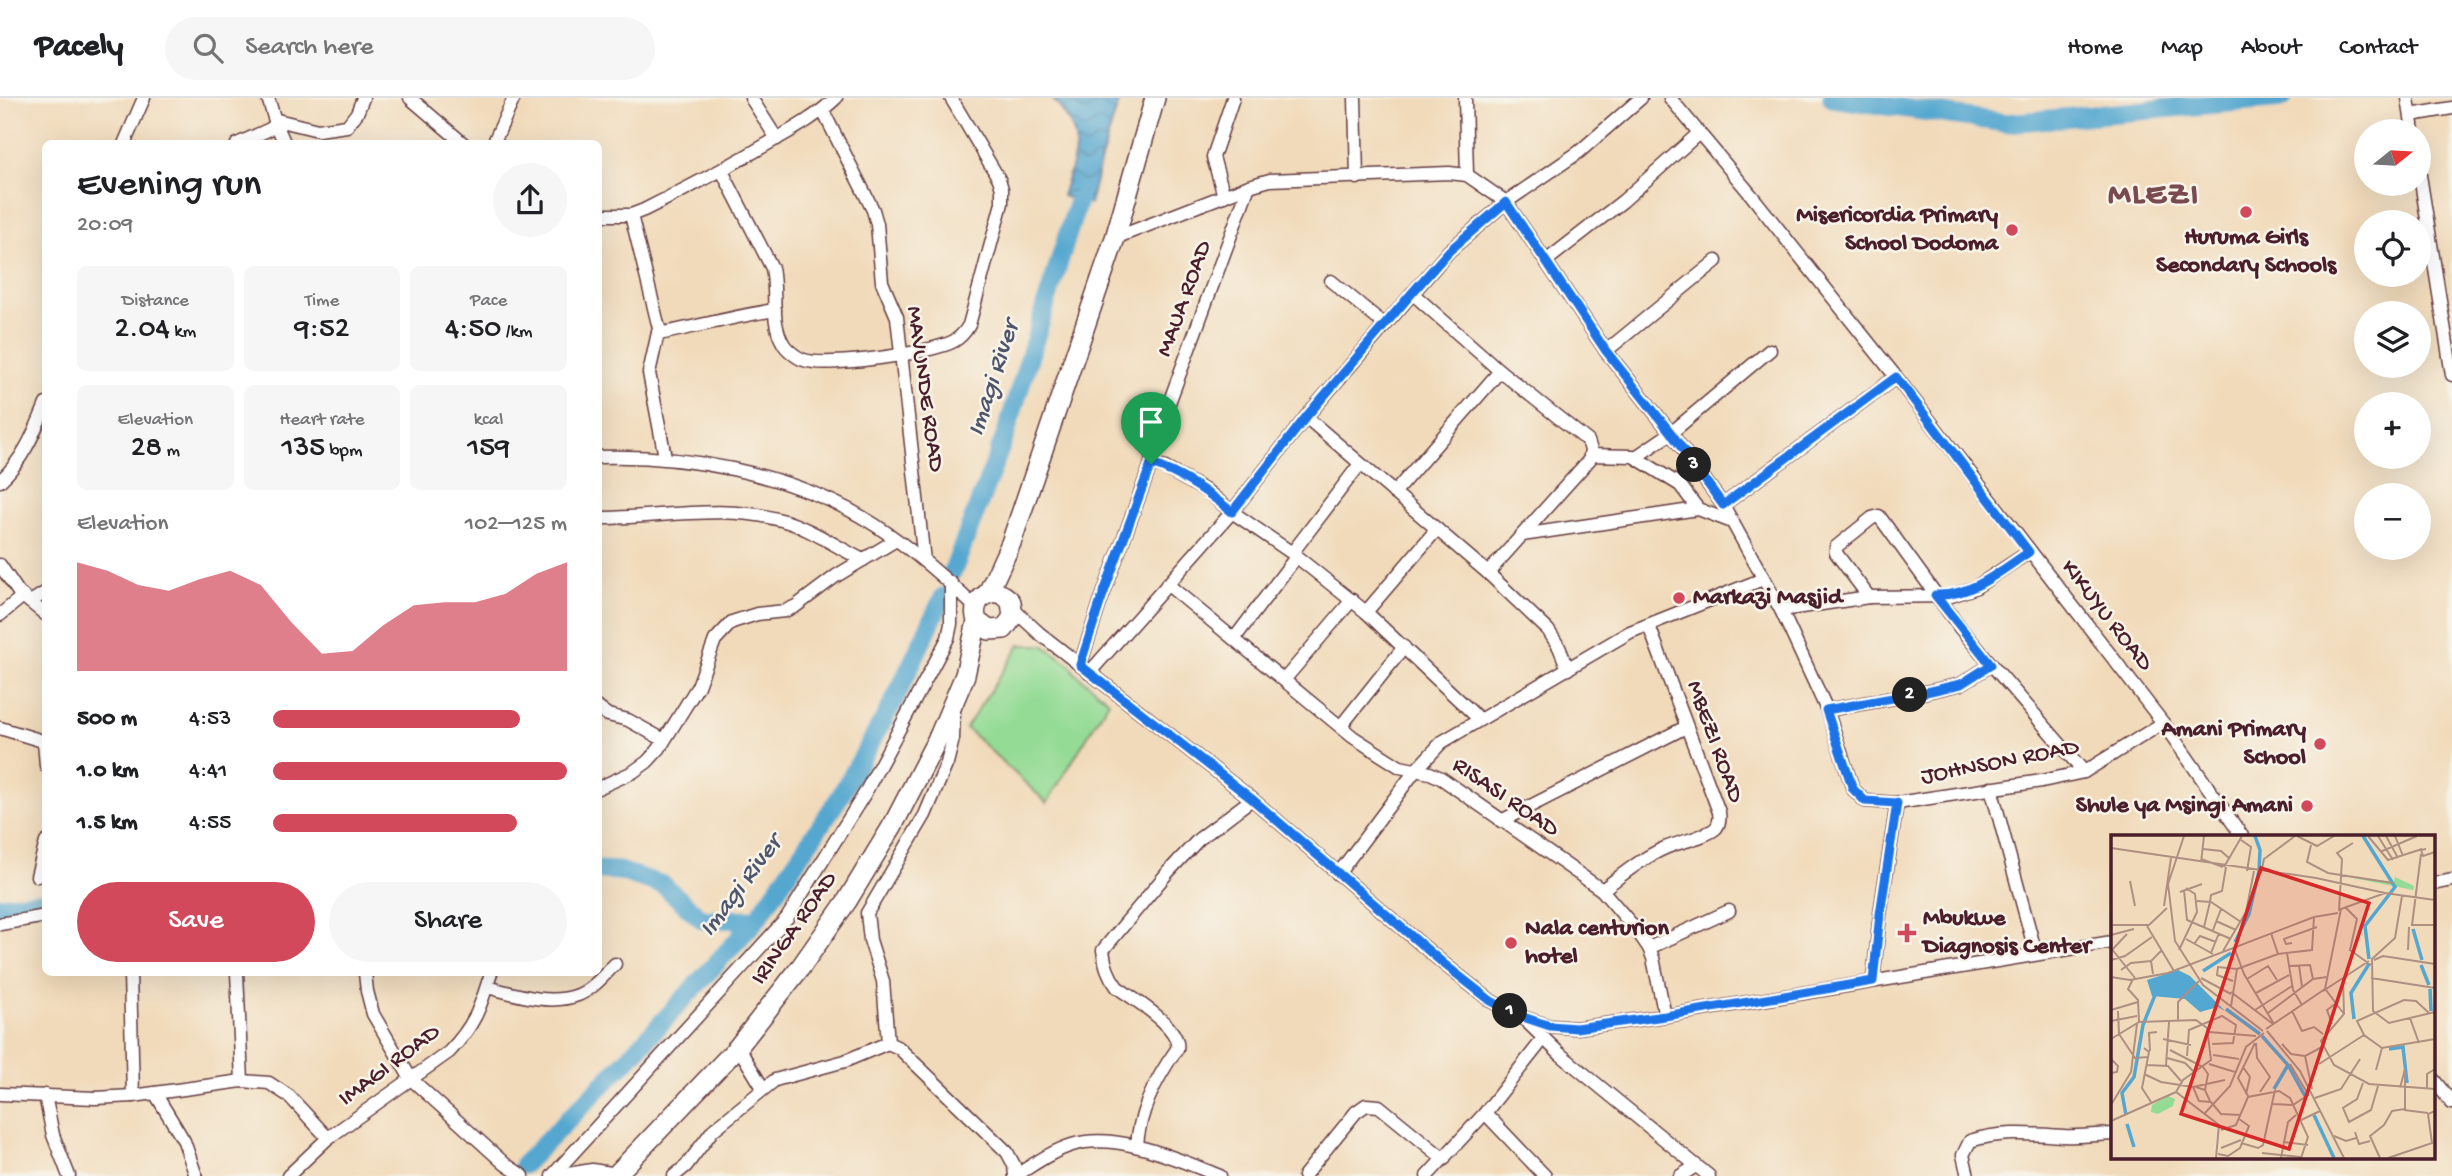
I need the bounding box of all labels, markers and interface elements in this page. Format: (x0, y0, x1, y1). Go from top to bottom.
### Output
search box (165, 17, 655, 80)
text: Pacely (35, 29, 123, 67)
icon: search (189, 29, 227, 67)
text: Search here (245, 33, 373, 64)
text: Home (2067, 34, 2123, 63)
text: Map (2161, 34, 2203, 63)
text: About (2241, 34, 2301, 63)
text: Contact (2339, 34, 2417, 63)
north arrow (2354, 119, 2431, 196)
map controls (2354, 119, 2431, 560)
button: share (493, 163, 567, 237)
text: Evening run (77, 164, 261, 208)
district label: MLEZI (2108, 177, 2200, 215)
place label: Misericordia Primary School Dodoma (1796, 202, 2000, 259)
marker: Huruma Girls Secondary Schools (2238, 204, 2254, 220)
button: locate (2354, 210, 2431, 287)
text: 20:09 (77, 212, 133, 239)
marker: Misericordia Primary School Dodoma (2004, 222, 2020, 238)
place label: Huruma Girls Secondary Schools (2156, 224, 2337, 281)
street label: MAUA ROAD (1151, 237, 1219, 361)
text: Distance (122, 290, 189, 313)
text: Time (305, 290, 339, 313)
text: Pace (470, 290, 507, 313)
button: layers (2354, 301, 2431, 378)
street label: MAVUNDE ROAD (898, 304, 950, 474)
text: 2.04 (114, 313, 170, 348)
text: 9:52 (295, 313, 349, 348)
text: 4:50 (445, 313, 501, 348)
water label: Imagi River (962, 313, 1030, 440)
text: km (170, 321, 196, 344)
text: /km (501, 321, 532, 344)
pin (1121, 392, 1181, 464)
button: + (2354, 392, 2431, 469)
icon: arrive (1132, 403, 1170, 441)
text: Elevation (118, 409, 193, 432)
text: Heart rate (279, 409, 365, 432)
text: kcal (474, 409, 504, 432)
text: 28 (131, 432, 162, 467)
text: 135 (282, 432, 325, 467)
text: 159 (467, 432, 510, 467)
text: m (162, 440, 180, 463)
text: bpm (325, 440, 362, 463)
pin: 3 (1676, 448, 1712, 482)
text: 3 (1689, 453, 1698, 476)
button: − (2354, 483, 2431, 560)
text: Elevation (77, 511, 168, 538)
text: 102–125 m (465, 511, 567, 538)
street label: KIKUYU ROAD (2053, 554, 2159, 678)
place label: Markazi Masjid (1693, 584, 1845, 613)
marker: Markazi Masjid (1671, 590, 1687, 606)
street label: MBEZI ROAD (1679, 677, 1750, 807)
pin: 2 (1892, 678, 1927, 712)
text: 2 (1905, 683, 1914, 706)
text: 500 m (77, 706, 137, 733)
text: 4:53 (189, 706, 231, 733)
place label: Amani Primary School (2161, 716, 2306, 773)
street label: JOHNSON ROAD (1919, 733, 2082, 793)
marker: Amani Primary School (2312, 736, 2328, 752)
street label: RISASI ROAD (1446, 752, 1564, 845)
text: 1.0 km (77, 758, 139, 785)
text: 4:41 (189, 758, 227, 785)
place label: Shule ya Msingi Amani (2076, 792, 2293, 821)
marker: Shule ya Msingi Amani (2299, 798, 2315, 814)
text: 1.5 km (77, 810, 138, 837)
text: 4:55 (189, 810, 231, 837)
water label: Imagi River (694, 826, 793, 944)
inset map (2111, 835, 2434, 1158)
street label: IRINGA ROAD (745, 867, 845, 991)
button: Save (77, 882, 315, 962)
button: Share (329, 882, 567, 962)
place label: Mbukwe Diagnosis Center (1921, 905, 2093, 962)
place label: Nala centurion hotel (1525, 915, 1669, 972)
marker: Mbukwe Diagnosis Center (1897, 923, 1917, 943)
marker: Nala centurion hotel (1503, 935, 1519, 951)
pin: 1 (1492, 993, 1528, 1028)
text: 1 (1506, 999, 1513, 1022)
street label: IMAGI ROAD (333, 1018, 447, 1114)

